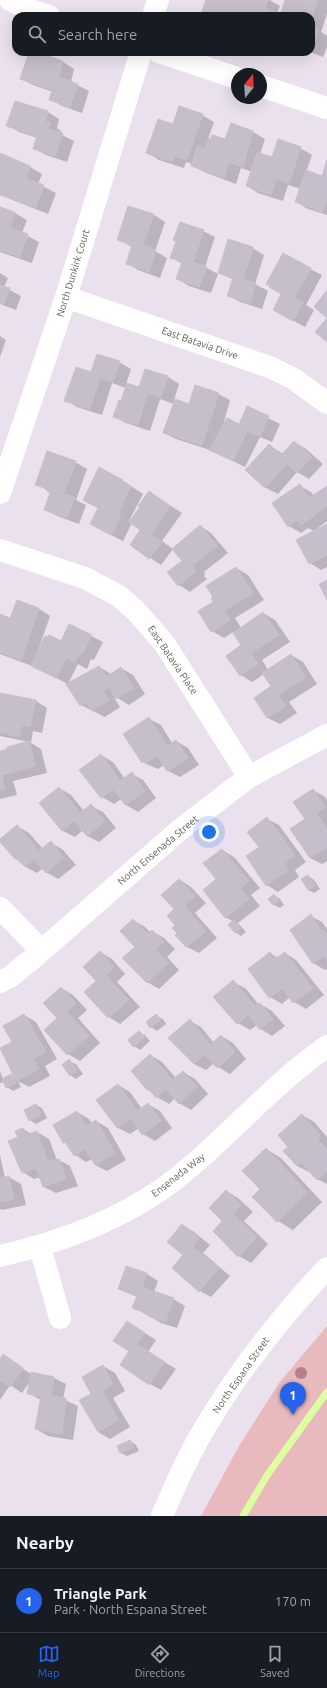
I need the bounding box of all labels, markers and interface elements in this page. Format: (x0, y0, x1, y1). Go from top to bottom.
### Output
search box (12, 12, 315, 56)
icon: search (26, 23, 48, 45)
text: Search here (58, 26, 137, 43)
north arrow (231, 68, 267, 104)
street label: North Dunkirk Court (54, 228, 92, 318)
street label: East Batavia Drive (160, 325, 240, 361)
street label: East Batavia Place (146, 624, 200, 696)
street label: North Ensenada Street (115, 813, 201, 887)
your location (199, 822, 219, 842)
street label: Ensenada Way (149, 1151, 207, 1199)
street label: North Espana Street (210, 1335, 272, 1415)
pin: 1 (280, 1382, 306, 1415)
text: Nearby (16, 1533, 74, 1552)
text: Triangle Park (54, 1585, 147, 1602)
text: 1 (25, 1594, 33, 1608)
text: 170 m (275, 1594, 311, 1608)
text: Park · North Espana Street (54, 1602, 207, 1616)
tab: Map (38, 1643, 60, 1679)
tab: Directions (135, 1643, 185, 1679)
tab: Saved (260, 1643, 289, 1679)

